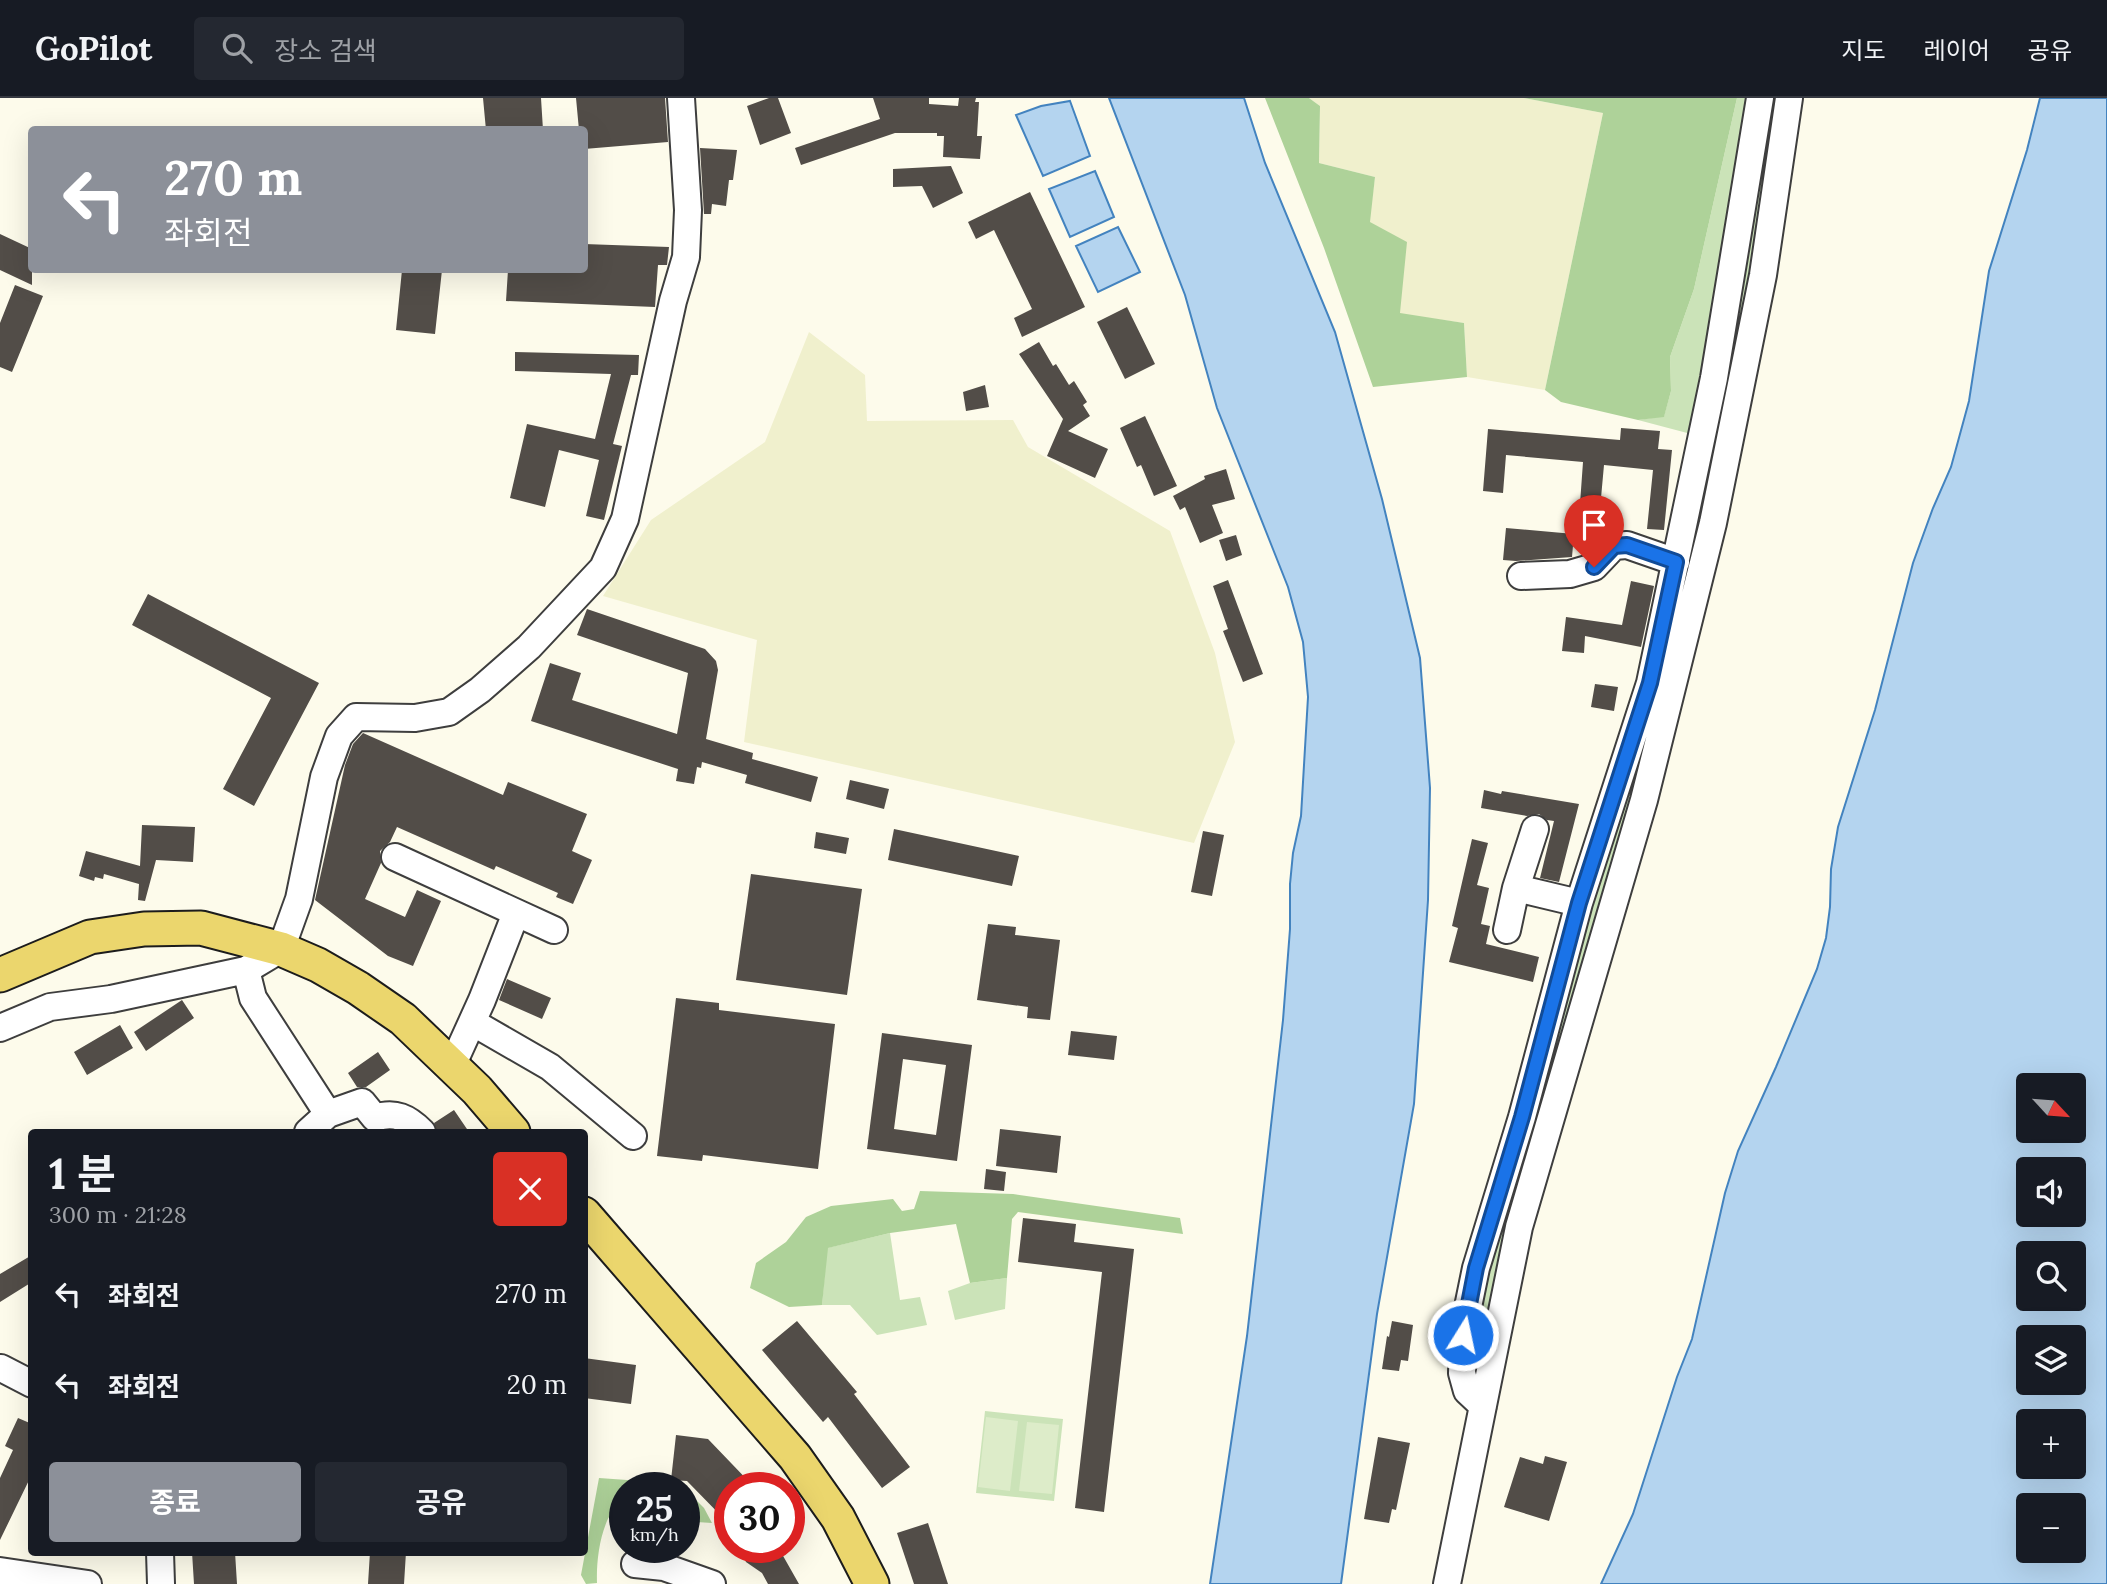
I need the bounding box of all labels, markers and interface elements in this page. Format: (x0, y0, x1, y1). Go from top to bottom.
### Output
search box (194, 17, 684, 80)
text: GoPilot (35, 27, 152, 69)
icon: search (218, 29, 256, 67)
text: 장소 검색 (274, 34, 377, 67)
text: 지도 (1841, 35, 1886, 66)
text: 레이어 (1924, 35, 1990, 66)
text: 공유 (2028, 35, 2072, 66)
text: 270 m (164, 146, 302, 208)
icon: left (49, 154, 140, 245)
text: 좌회전 (164, 212, 252, 253)
pin (1564, 495, 1624, 567)
icon: arrive (1575, 506, 1613, 544)
north arrow (2016, 1073, 2086, 1143)
map controls (2016, 1073, 2086, 1563)
text: 1 분 (49, 1147, 116, 1201)
button: close (493, 1152, 567, 1226)
button: sound (2016, 1157, 2086, 1227)
text: 300 m · 21:28 (49, 1200, 187, 1229)
button: search (2016, 1241, 2086, 1311)
icon: left (49, 1275, 87, 1313)
text: 270 m (495, 1277, 567, 1310)
text: 좌회전 (108, 1279, 180, 1312)
position arrow (1426, 1298, 1500, 1372)
button: layers (2016, 1325, 2086, 1395)
icon: left (49, 1366, 87, 1404)
text: 20 m (507, 1368, 567, 1401)
text: 좌회전 (108, 1370, 180, 1403)
button: + (2016, 1409, 2086, 1479)
button: 종료 (49, 1462, 301, 1542)
button: 공유 (315, 1462, 567, 1542)
speed limit sign: 30 (714, 1472, 805, 1563)
text: 25 (636, 1486, 673, 1531)
button: − (2016, 1493, 2086, 1563)
text: km/h (630, 1523, 679, 1546)

